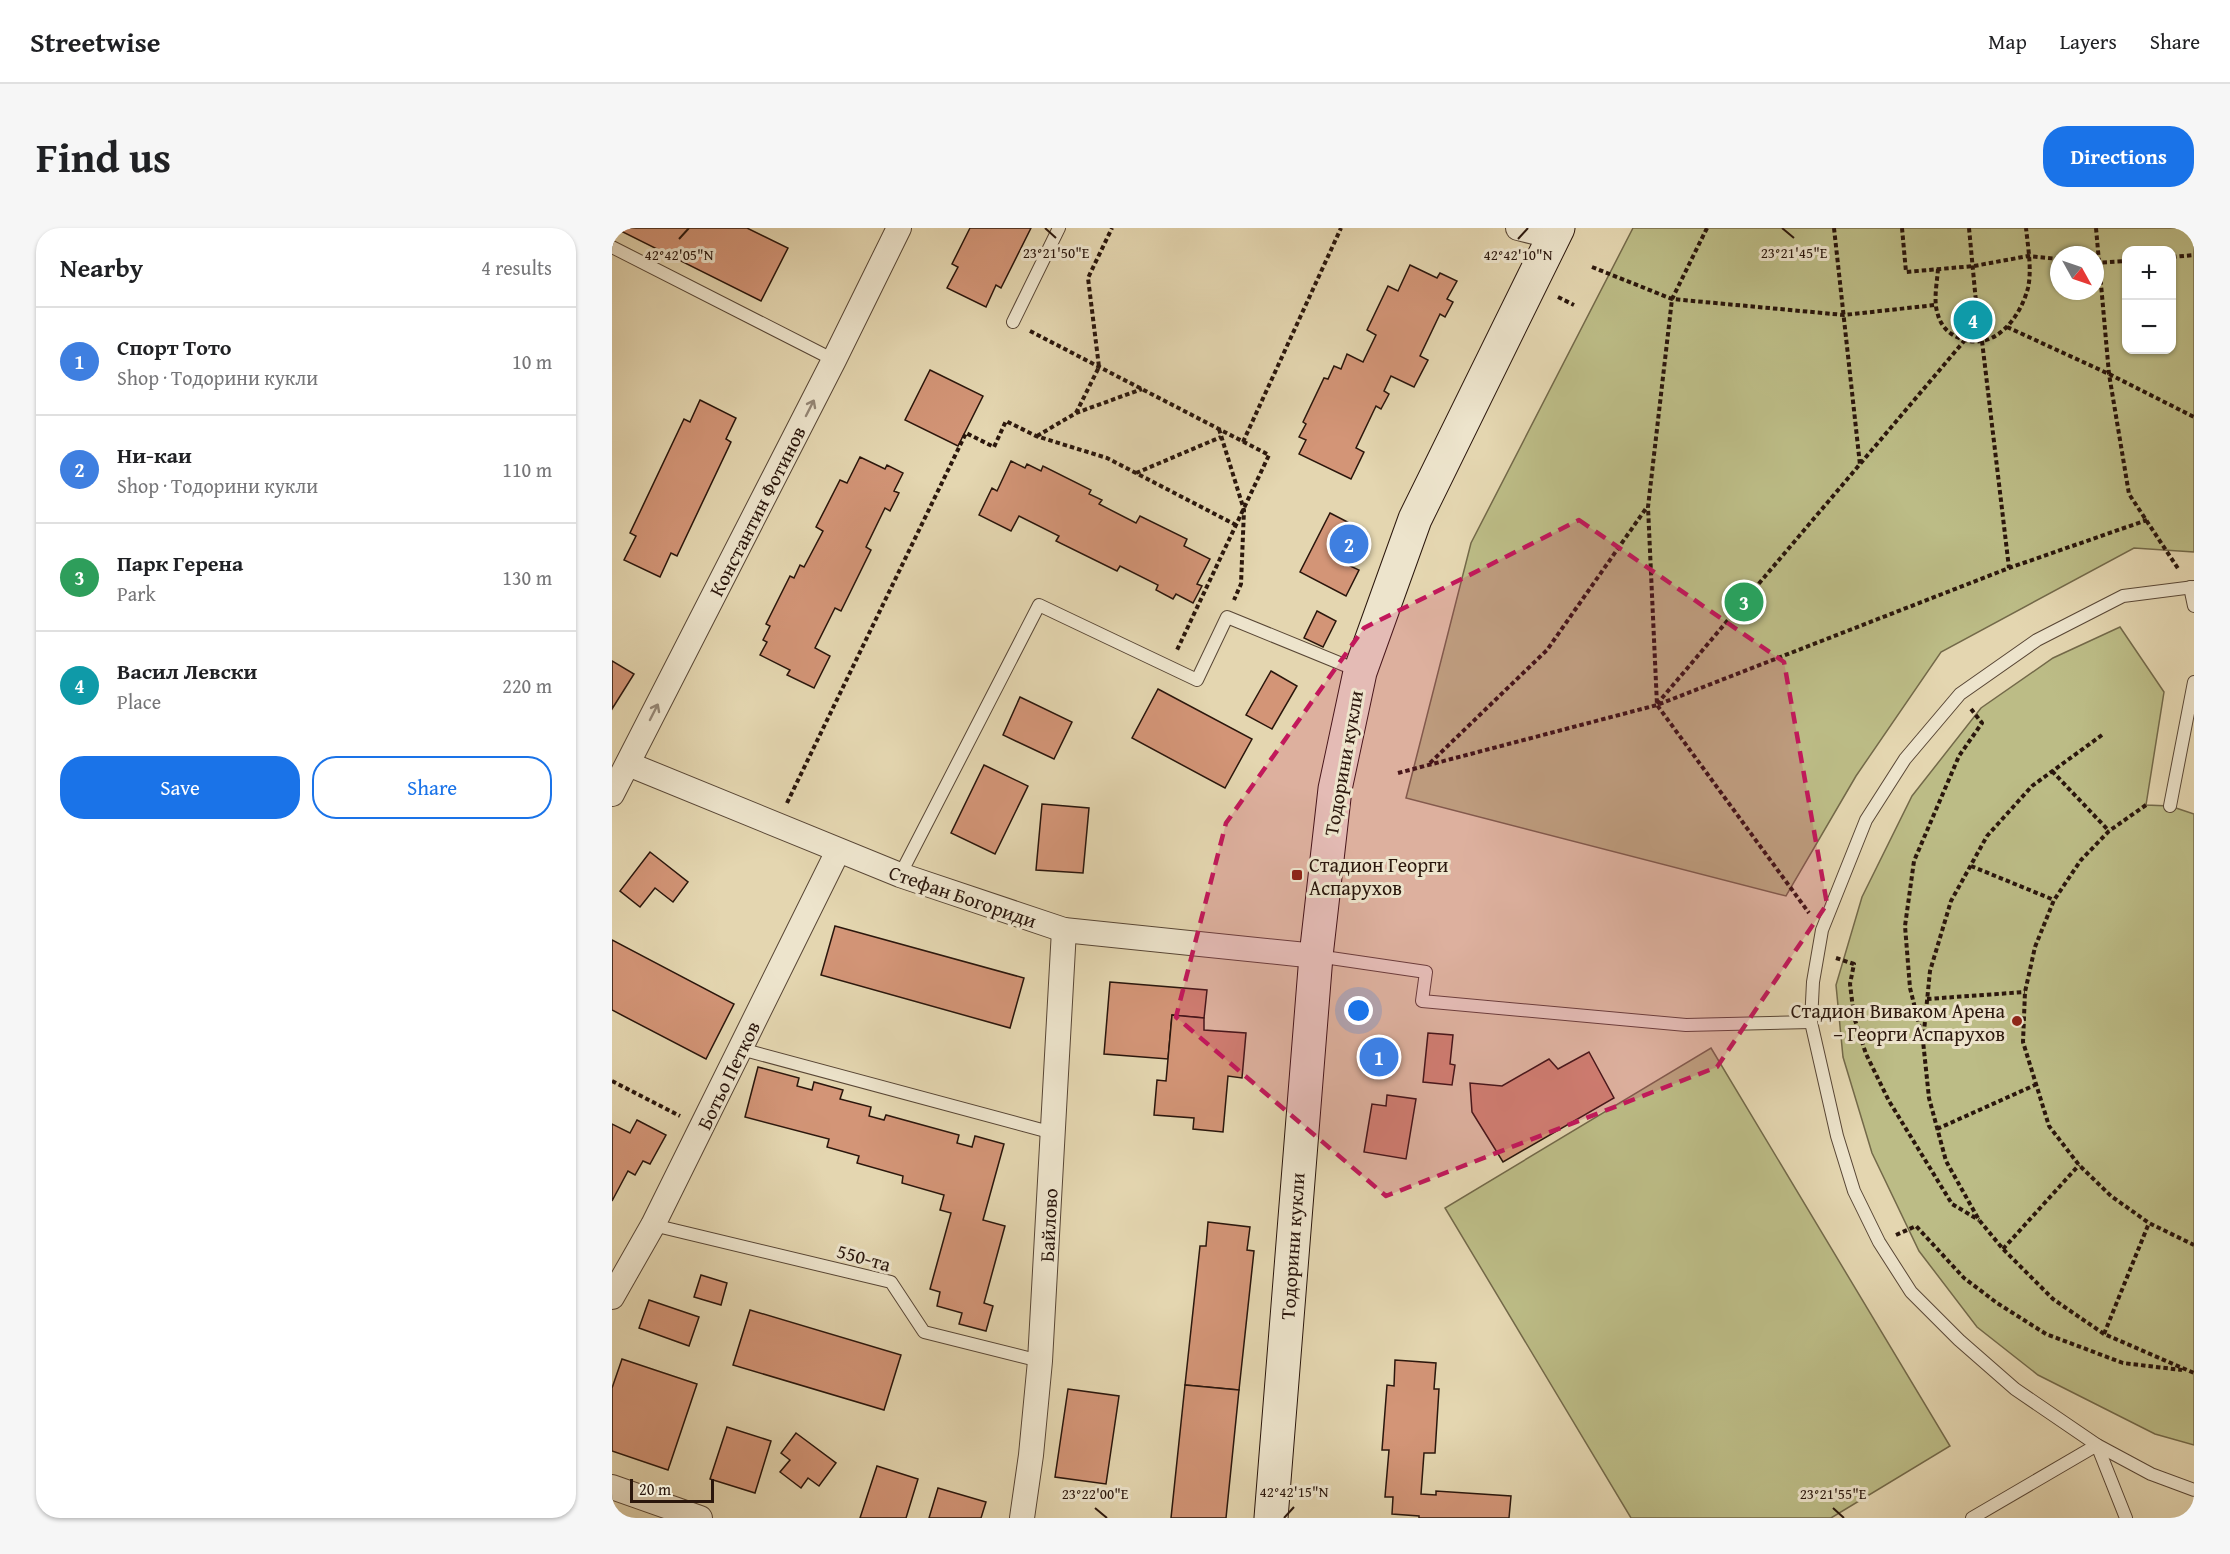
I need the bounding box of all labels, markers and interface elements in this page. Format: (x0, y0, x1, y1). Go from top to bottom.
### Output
text: Streetwise (30, 21, 160, 62)
text: Map (1988, 26, 2027, 57)
text: Layers (2060, 26, 2117, 57)
text: Share (2150, 26, 2200, 57)
text: Find us (36, 126, 171, 187)
button: Directions (2043, 126, 2194, 187)
text: 23°21'50"E (1023, 242, 1090, 263)
text: 23°21'45"E (1761, 242, 1828, 263)
text: 42°42'05"N (645, 244, 714, 265)
text: 42°42'10"N (1484, 244, 1553, 265)
north arrow (2050, 246, 2104, 300)
map controls (2122, 246, 2176, 354)
button: + (2122, 246, 2176, 300)
text: Nearby (60, 248, 143, 287)
text: 4 results (481, 253, 552, 282)
pin: 4 (1954, 298, 1992, 343)
button: − (2122, 300, 2176, 354)
text: Спорт Тото (117, 331, 231, 363)
text: 1 (74, 347, 85, 376)
text: 10 m (512, 347, 552, 376)
text: Shop · Тодорини кукли (117, 363, 318, 392)
one-way arrow (805, 399, 816, 417)
street label: Константин Фотинов (701, 421, 813, 601)
text: Ни-каи (117, 439, 192, 471)
text: 2 (74, 455, 85, 484)
text: 110 m (502, 455, 552, 484)
text: Shop · Тодорини кукли (117, 471, 318, 500)
pin: 2 (1330, 522, 1368, 566)
text: Парк Герена (117, 547, 243, 579)
text: 3 (74, 563, 85, 592)
text: 130 m (502, 563, 552, 592)
text: Park (117, 579, 156, 608)
pin: 3 (1724, 580, 1764, 625)
text: Васил Левски (117, 655, 257, 687)
text: 4 (74, 671, 85, 700)
text: 220 m (502, 671, 552, 700)
text: Place (117, 687, 161, 716)
street label: Тодорини кукли (1316, 688, 1370, 838)
one-way arrow (649, 704, 660, 722)
button: Save (60, 756, 300, 819)
button: Share (312, 756, 552, 819)
place label: Стадион Георги Аспарухов (1309, 850, 1449, 902)
street label: Стефан Богориди (885, 857, 1041, 935)
marker: Стадион Георги Аспарухов (1290, 868, 1304, 882)
your location (1344, 996, 1373, 1025)
place label: Стадион Виваком Арена – Георги Аспарухов (1791, 996, 2005, 1048)
marker: Стадион Виваком Арена – Георги Аспарухов (2010, 1014, 2024, 1028)
street label: Ботьо Петков (689, 1016, 767, 1134)
pin: 1 (1360, 1034, 1398, 1080)
street label: Тодорини кукли (1272, 1172, 1312, 1320)
street label: Байлово (1032, 1187, 1064, 1263)
street label: 550-та (834, 1235, 895, 1279)
scale bar (630, 1476, 714, 1504)
text: 20 m (639, 1477, 671, 1501)
text: 42°42'15"N (1260, 1481, 1329, 1502)
text: 23°22'00"E (1062, 1483, 1129, 1504)
text: 23°21'55"E (1800, 1483, 1867, 1504)

